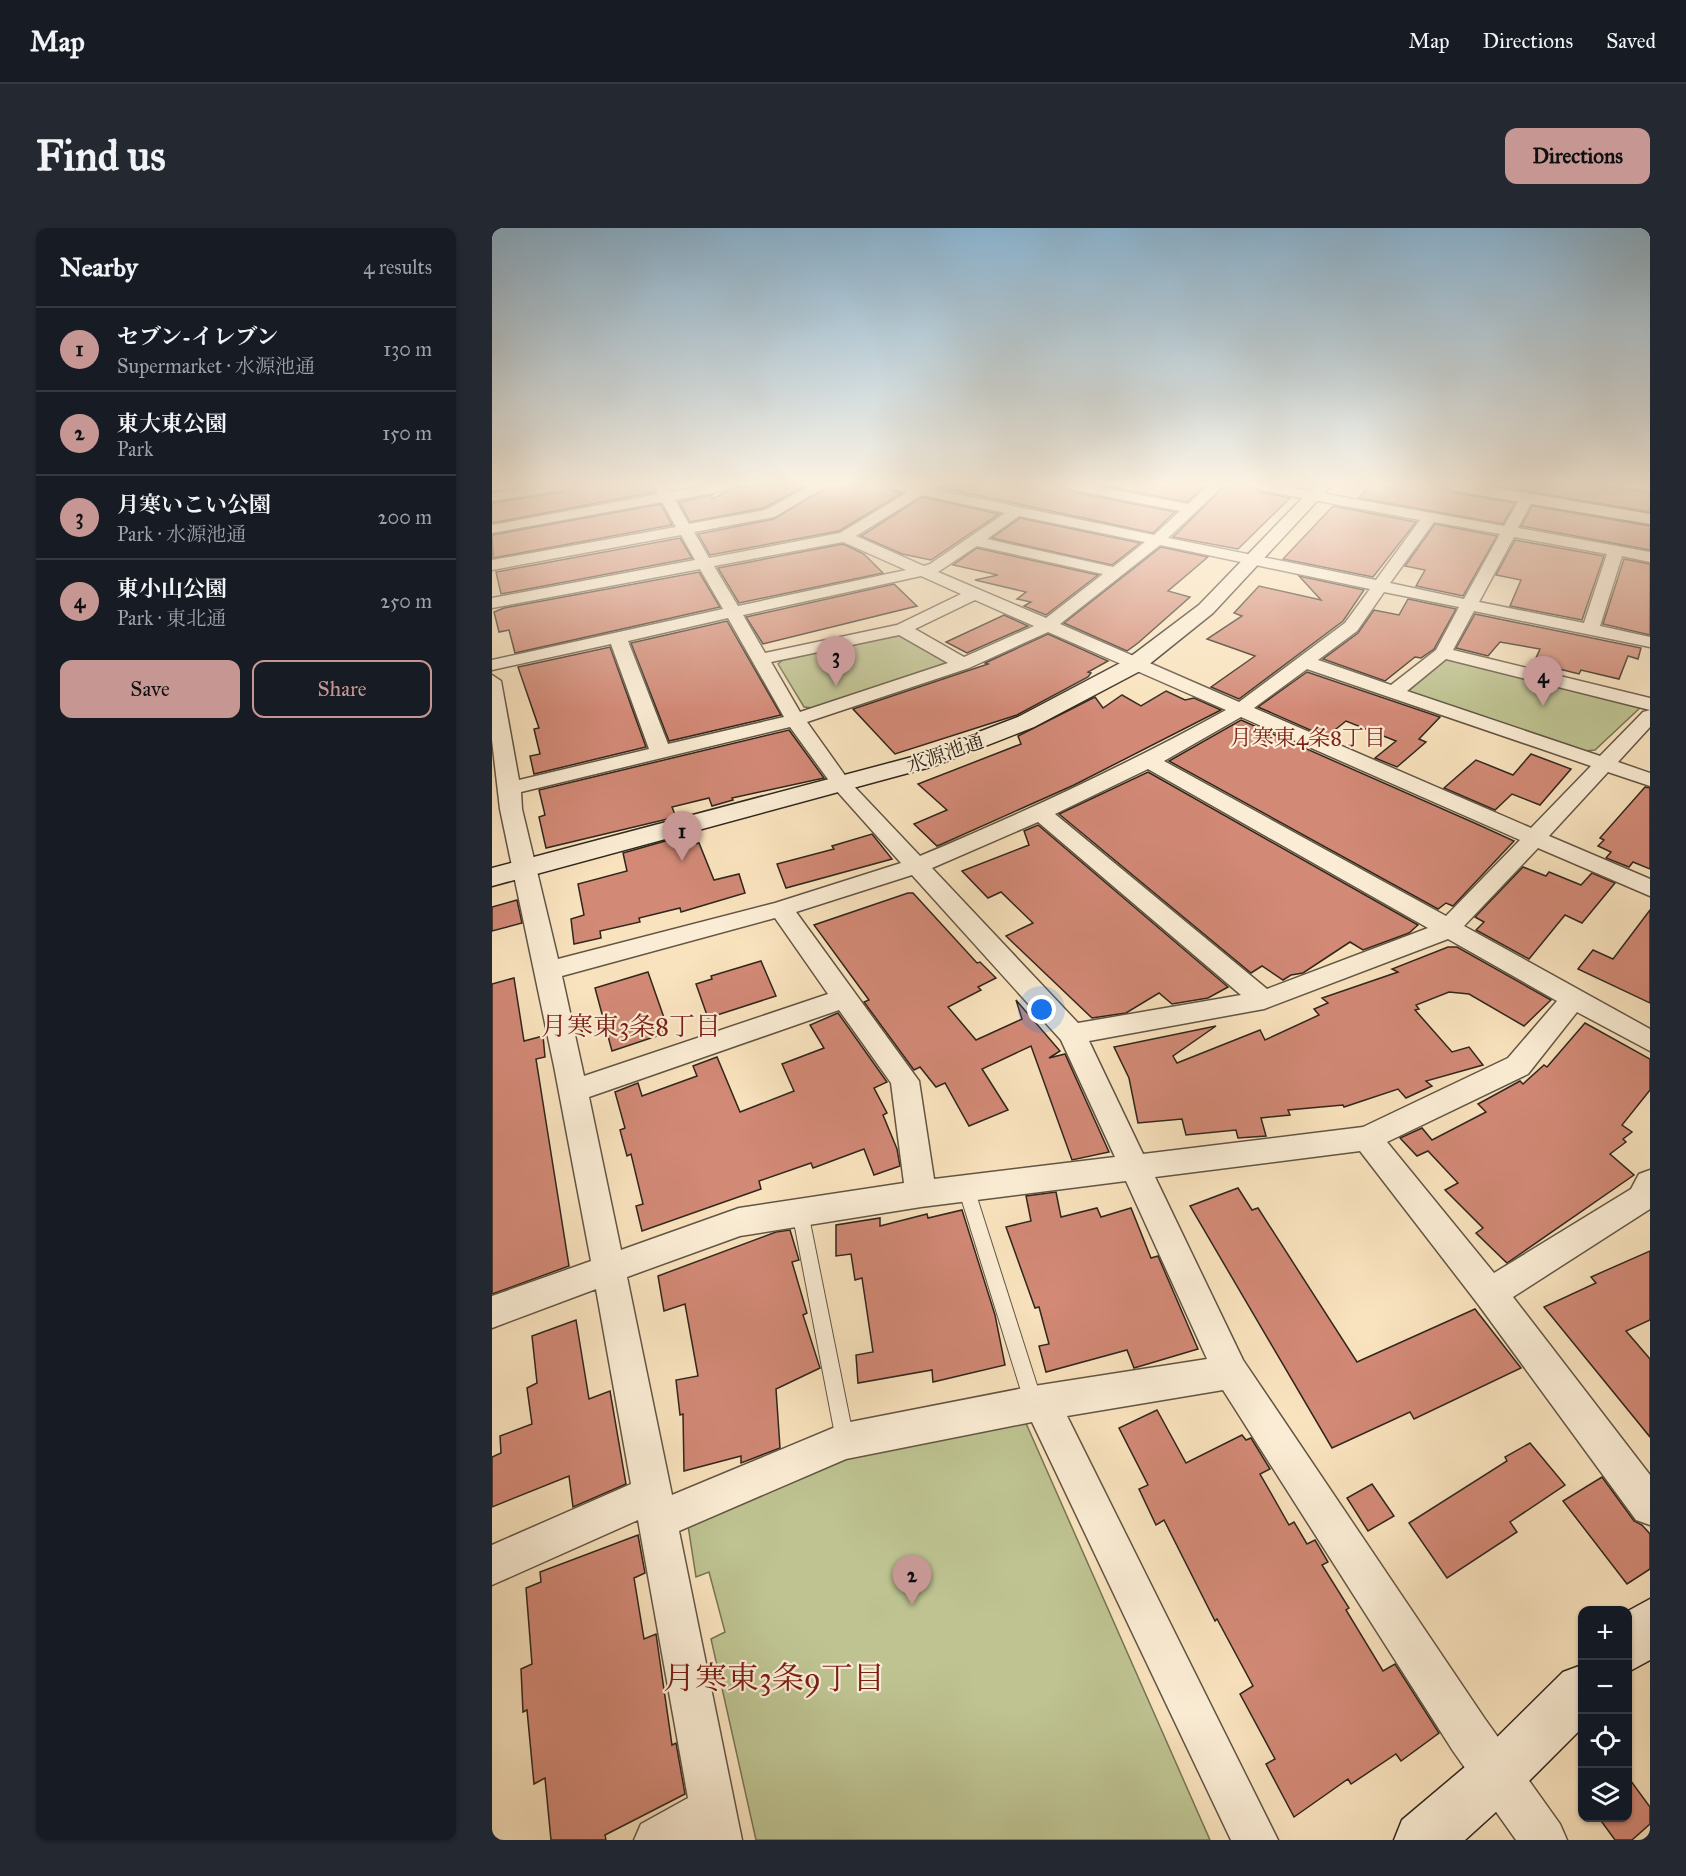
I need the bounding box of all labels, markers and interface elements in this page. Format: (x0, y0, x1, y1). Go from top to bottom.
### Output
text: Map (30, 24, 85, 59)
text: Map (1409, 28, 1450, 54)
text: Directions (1483, 28, 1573, 54)
text: Saved (1606, 28, 1656, 54)
button: Directions (1505, 128, 1650, 184)
text: Find us (36, 130, 166, 182)
text: Nearby (60, 251, 138, 283)
text: 4 results (363, 255, 432, 279)
text: セブン-イレブン (117, 323, 278, 350)
text: 1 (76, 337, 83, 361)
text: 130 m (383, 337, 432, 361)
text: Supermarket · 水源池通 (117, 354, 315, 378)
text: 東大東公園 (117, 410, 227, 437)
text: 2 (75, 421, 84, 445)
text: 150 m (382, 421, 432, 445)
text: Park (117, 437, 153, 461)
text: 月寒いこい公園 (117, 491, 271, 518)
text: 3 (76, 505, 84, 529)
text: 200 m (378, 505, 432, 529)
text: Park · 水源池通 (117, 522, 246, 546)
text: 東小山公園 (117, 575, 227, 602)
text: 4 (74, 589, 85, 613)
text: 250 m (380, 589, 432, 613)
text: Park · 東北通 (117, 606, 226, 630)
pin: 3 (816, 636, 856, 686)
pin: 4 (1524, 656, 1562, 706)
button: Save (60, 660, 240, 718)
button: Share (252, 660, 432, 718)
district label: 月寒東4条8丁目 (1230, 724, 1386, 751)
street label: 水源池通 (903, 729, 987, 777)
pin: 1 (662, 812, 702, 861)
your location (1027, 995, 1056, 1024)
district label: 月寒東3条8丁目 (541, 1010, 721, 1042)
pin: 2 (892, 1556, 932, 1605)
map controls (1578, 1606, 1632, 1822)
button: + (1578, 1606, 1632, 1660)
district label: 月寒東3条9丁目 (663, 1659, 885, 1698)
button: − (1578, 1660, 1632, 1714)
button: locate (1578, 1714, 1632, 1768)
button: layers (1578, 1768, 1632, 1822)

